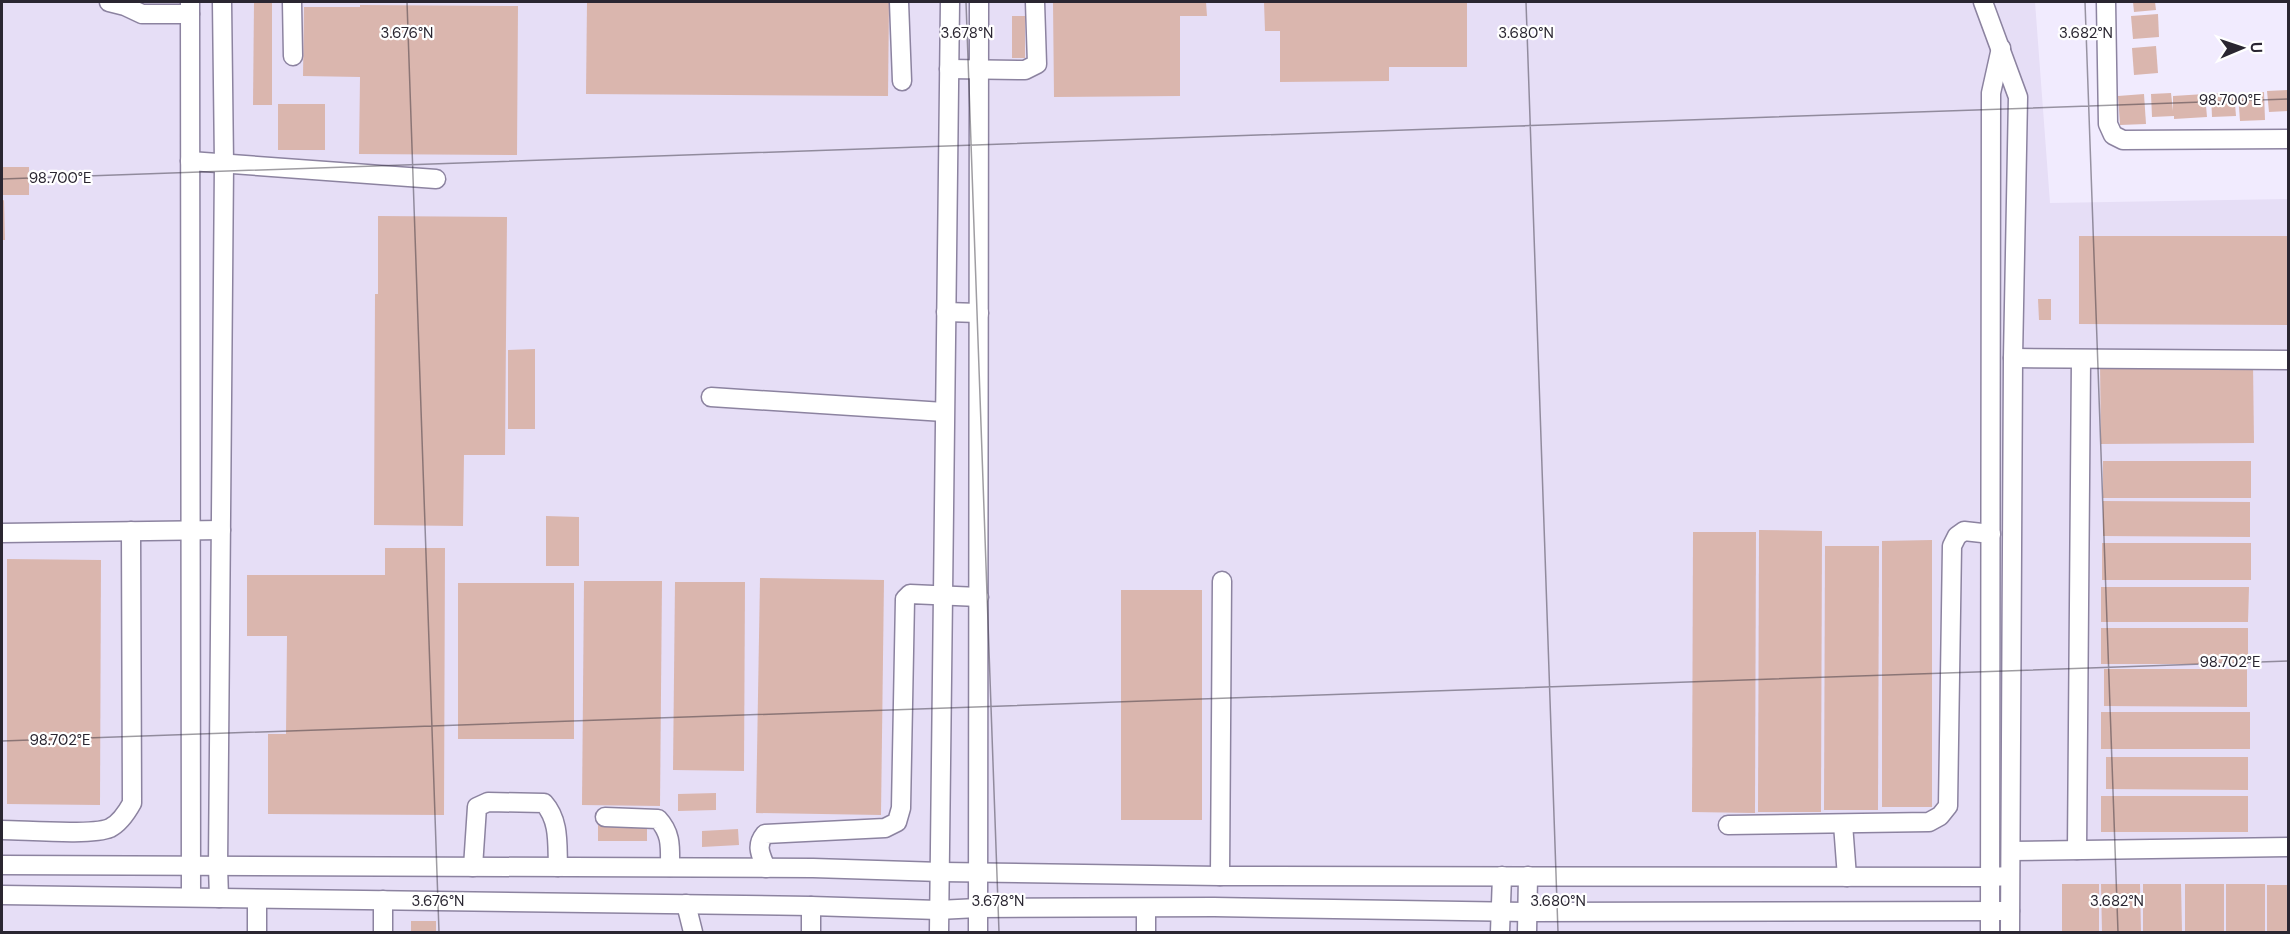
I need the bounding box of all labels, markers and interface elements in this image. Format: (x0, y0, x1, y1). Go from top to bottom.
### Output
north arrow (2212, 18, 2272, 78)
text: 3.676°N (381, 23, 433, 43)
text: 3.678°N (941, 23, 993, 43)
text: 3.680°N (1498, 23, 1554, 43)
text: 3.682°N (2059, 23, 2113, 43)
text: U (2246, 42, 2267, 53)
text: 98.700°E (2199, 90, 2261, 110)
text: 98.700°E (29, 168, 91, 188)
text: 98.702°E (2200, 652, 2260, 672)
text: 98.702°E (30, 730, 90, 750)
text: 3.676°N (412, 891, 464, 911)
text: 3.678°N (972, 891, 1024, 911)
text: 3.680°N (1530, 891, 1586, 911)
text: 3.682°N (2090, 891, 2144, 911)

